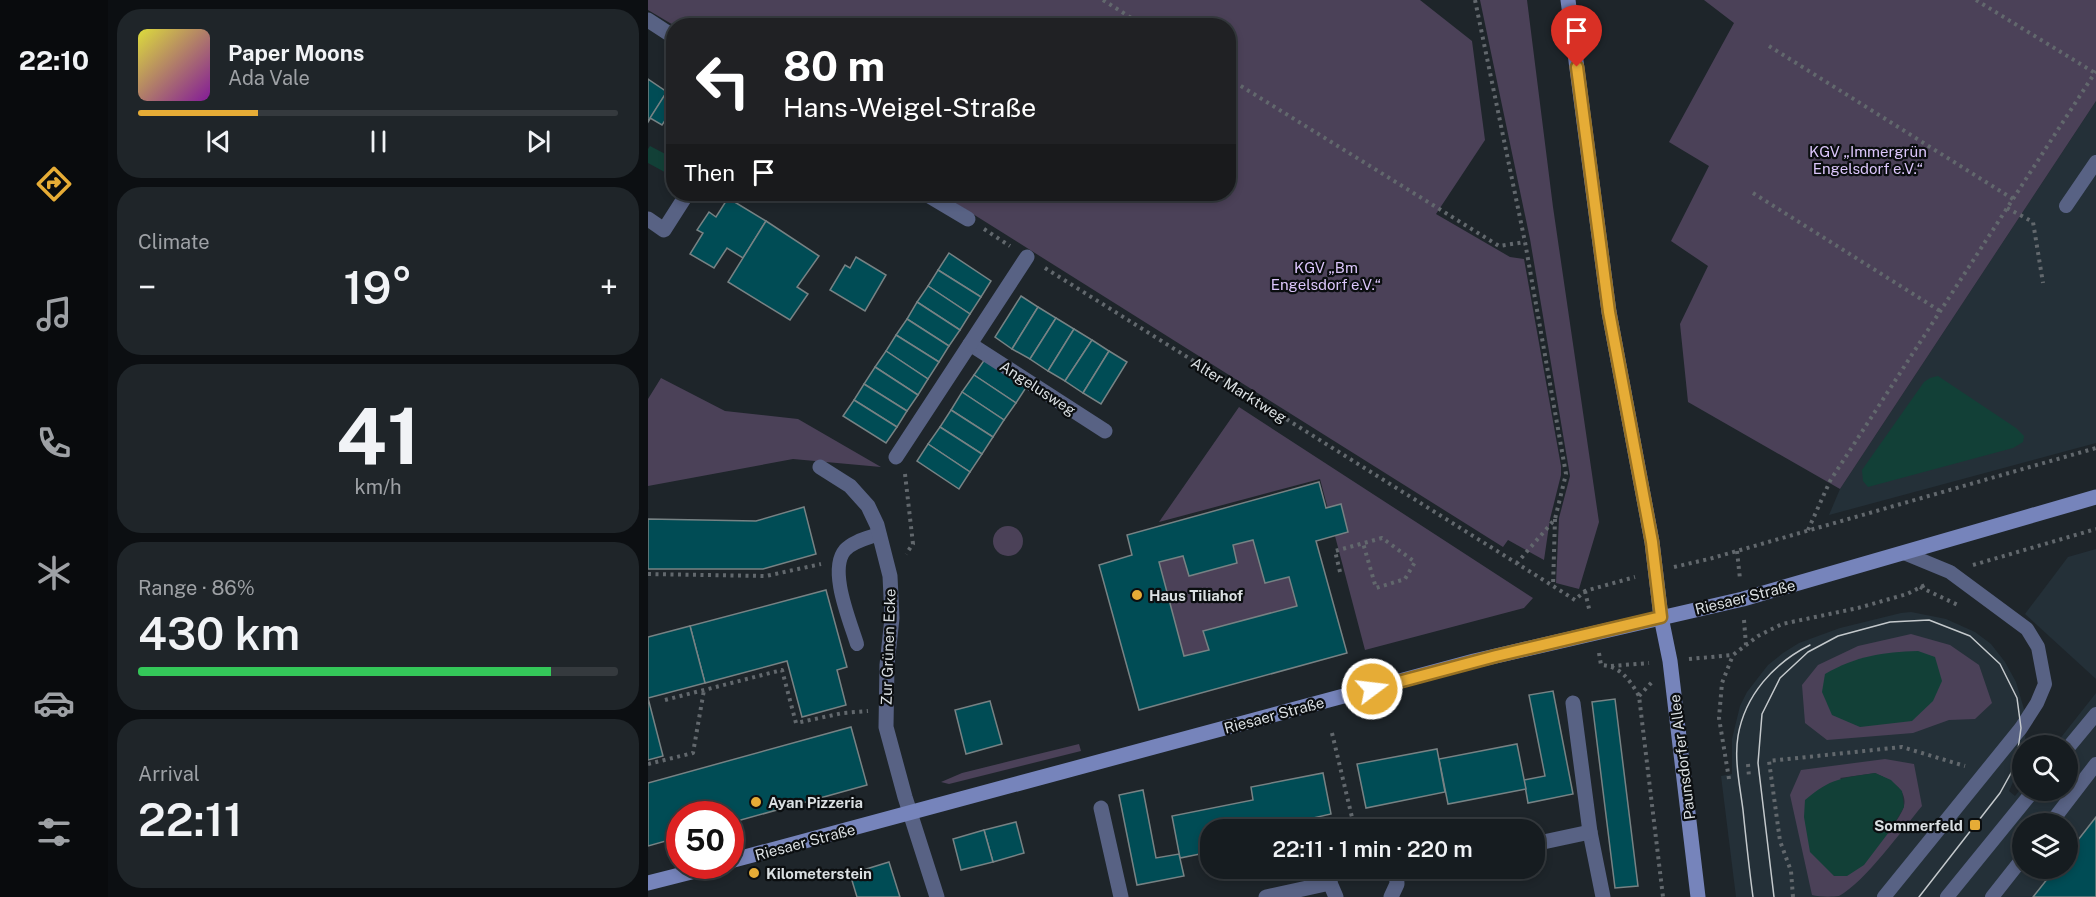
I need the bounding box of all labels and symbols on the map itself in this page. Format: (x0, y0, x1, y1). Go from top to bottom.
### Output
pin (1551, 5, 1602, 67)
park label: KGV „Immergrün Engelsdorf e.V.“ (1809, 143, 1927, 177)
park label: KGV „Bm Engelsdorf e.V.“ (1271, 259, 1381, 293)
street label: Alter Marktweg (1188, 354, 1290, 426)
street label: Angelusweg (997, 357, 1079, 419)
street label: Riesaer Straße (1693, 576, 1797, 618)
place label: Haus Tiliahof (1149, 587, 1243, 604)
street label: Zur Grünen Ecke (877, 588, 899, 706)
marker: Haus Tiliahof (1130, 588, 1144, 602)
position arrow (1340, 657, 1404, 721)
street label: Riesaer Straße (1222, 693, 1326, 737)
street label: Paunsdorfer Allee (1666, 693, 1698, 821)
place label: Ayan Pizzeria (768, 794, 863, 811)
marker: Ayan Pizzeria (749, 795, 763, 809)
speed limit sign: 50 (666, 801, 744, 879)
place label: Sommerfeld (1874, 817, 1963, 834)
marker: Sommerfeld (1968, 818, 1982, 832)
street label: Riesaer Straße (753, 820, 857, 864)
place label: Kilometerstein (766, 865, 872, 882)
marker: Kilometerstein (747, 866, 761, 880)

